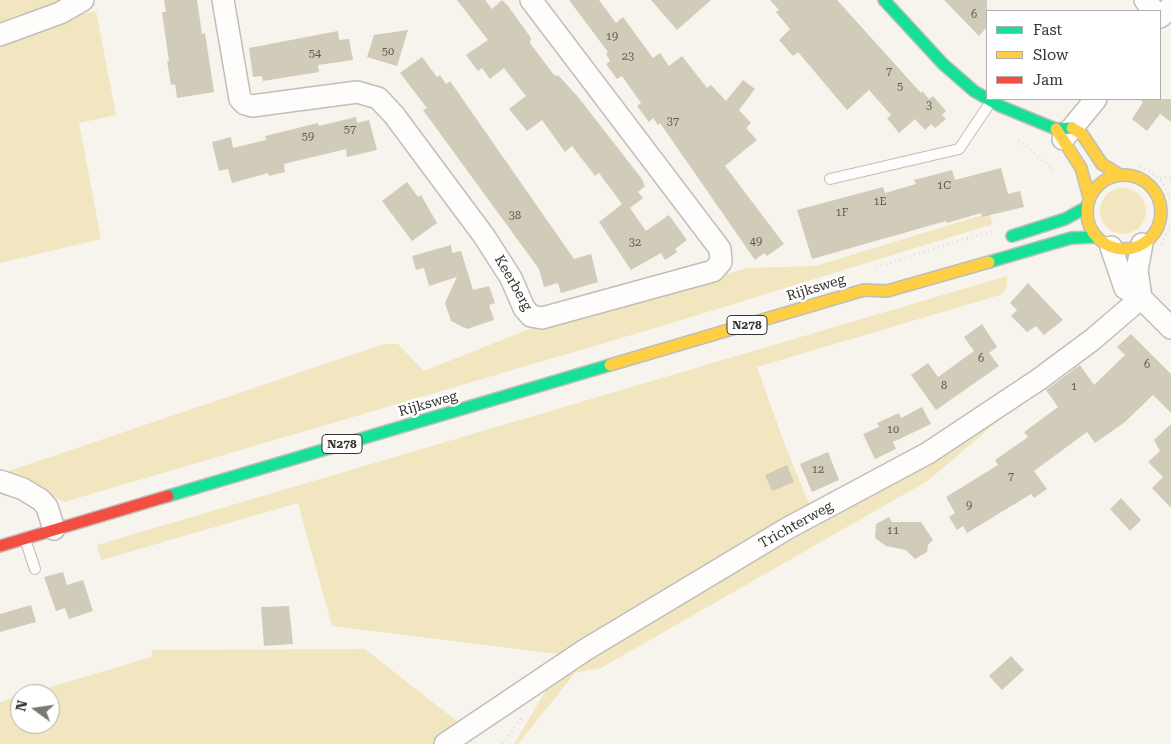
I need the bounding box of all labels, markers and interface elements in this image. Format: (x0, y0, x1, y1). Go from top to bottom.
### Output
house number: 6 (971, 8, 977, 22)
legend (986, 10, 1161, 100)
text: Fast (1033, 21, 1062, 39)
house number: 19 (606, 30, 618, 44)
house number: 50 (382, 45, 394, 59)
text: Slow (1033, 46, 1068, 64)
house number: 54 (309, 47, 321, 61)
house number: 23 (622, 50, 634, 64)
house number: 7 (886, 65, 892, 79)
text: Jam (1033, 71, 1063, 89)
house number: 5 (897, 80, 903, 94)
house number: 3 (926, 99, 932, 113)
house number: 37 (667, 115, 679, 129)
house number: 57 (344, 123, 356, 137)
house number: 59 (302, 130, 314, 144)
house number: 1C (937, 179, 951, 193)
house number: 1E (873, 195, 887, 209)
house number: 1F (836, 206, 848, 220)
house number: 38 (509, 209, 521, 223)
house number: 49 (750, 235, 762, 249)
house number: 32 (629, 236, 641, 250)
street label: Keerberg (490, 252, 536, 314)
street label: Rijksweg (785, 271, 847, 305)
road number: N278 (727, 316, 767, 334)
house number: 6 (978, 352, 984, 366)
house number: 6 (1144, 358, 1150, 372)
house number: 8 (941, 379, 947, 393)
house number: 1 (1071, 380, 1077, 394)
street label: Rijksweg (397, 388, 459, 420)
house number: 10 (887, 423, 899, 437)
road number: N278 (322, 434, 362, 454)
house number: 12 (812, 463, 824, 477)
house number: 7 (1008, 470, 1014, 484)
street label: Trichterweg (756, 498, 836, 552)
house number: 9 (966, 499, 972, 513)
house number: 11 (887, 524, 899, 538)
north arrow (10, 684, 60, 734)
text: N (12, 698, 30, 713)

